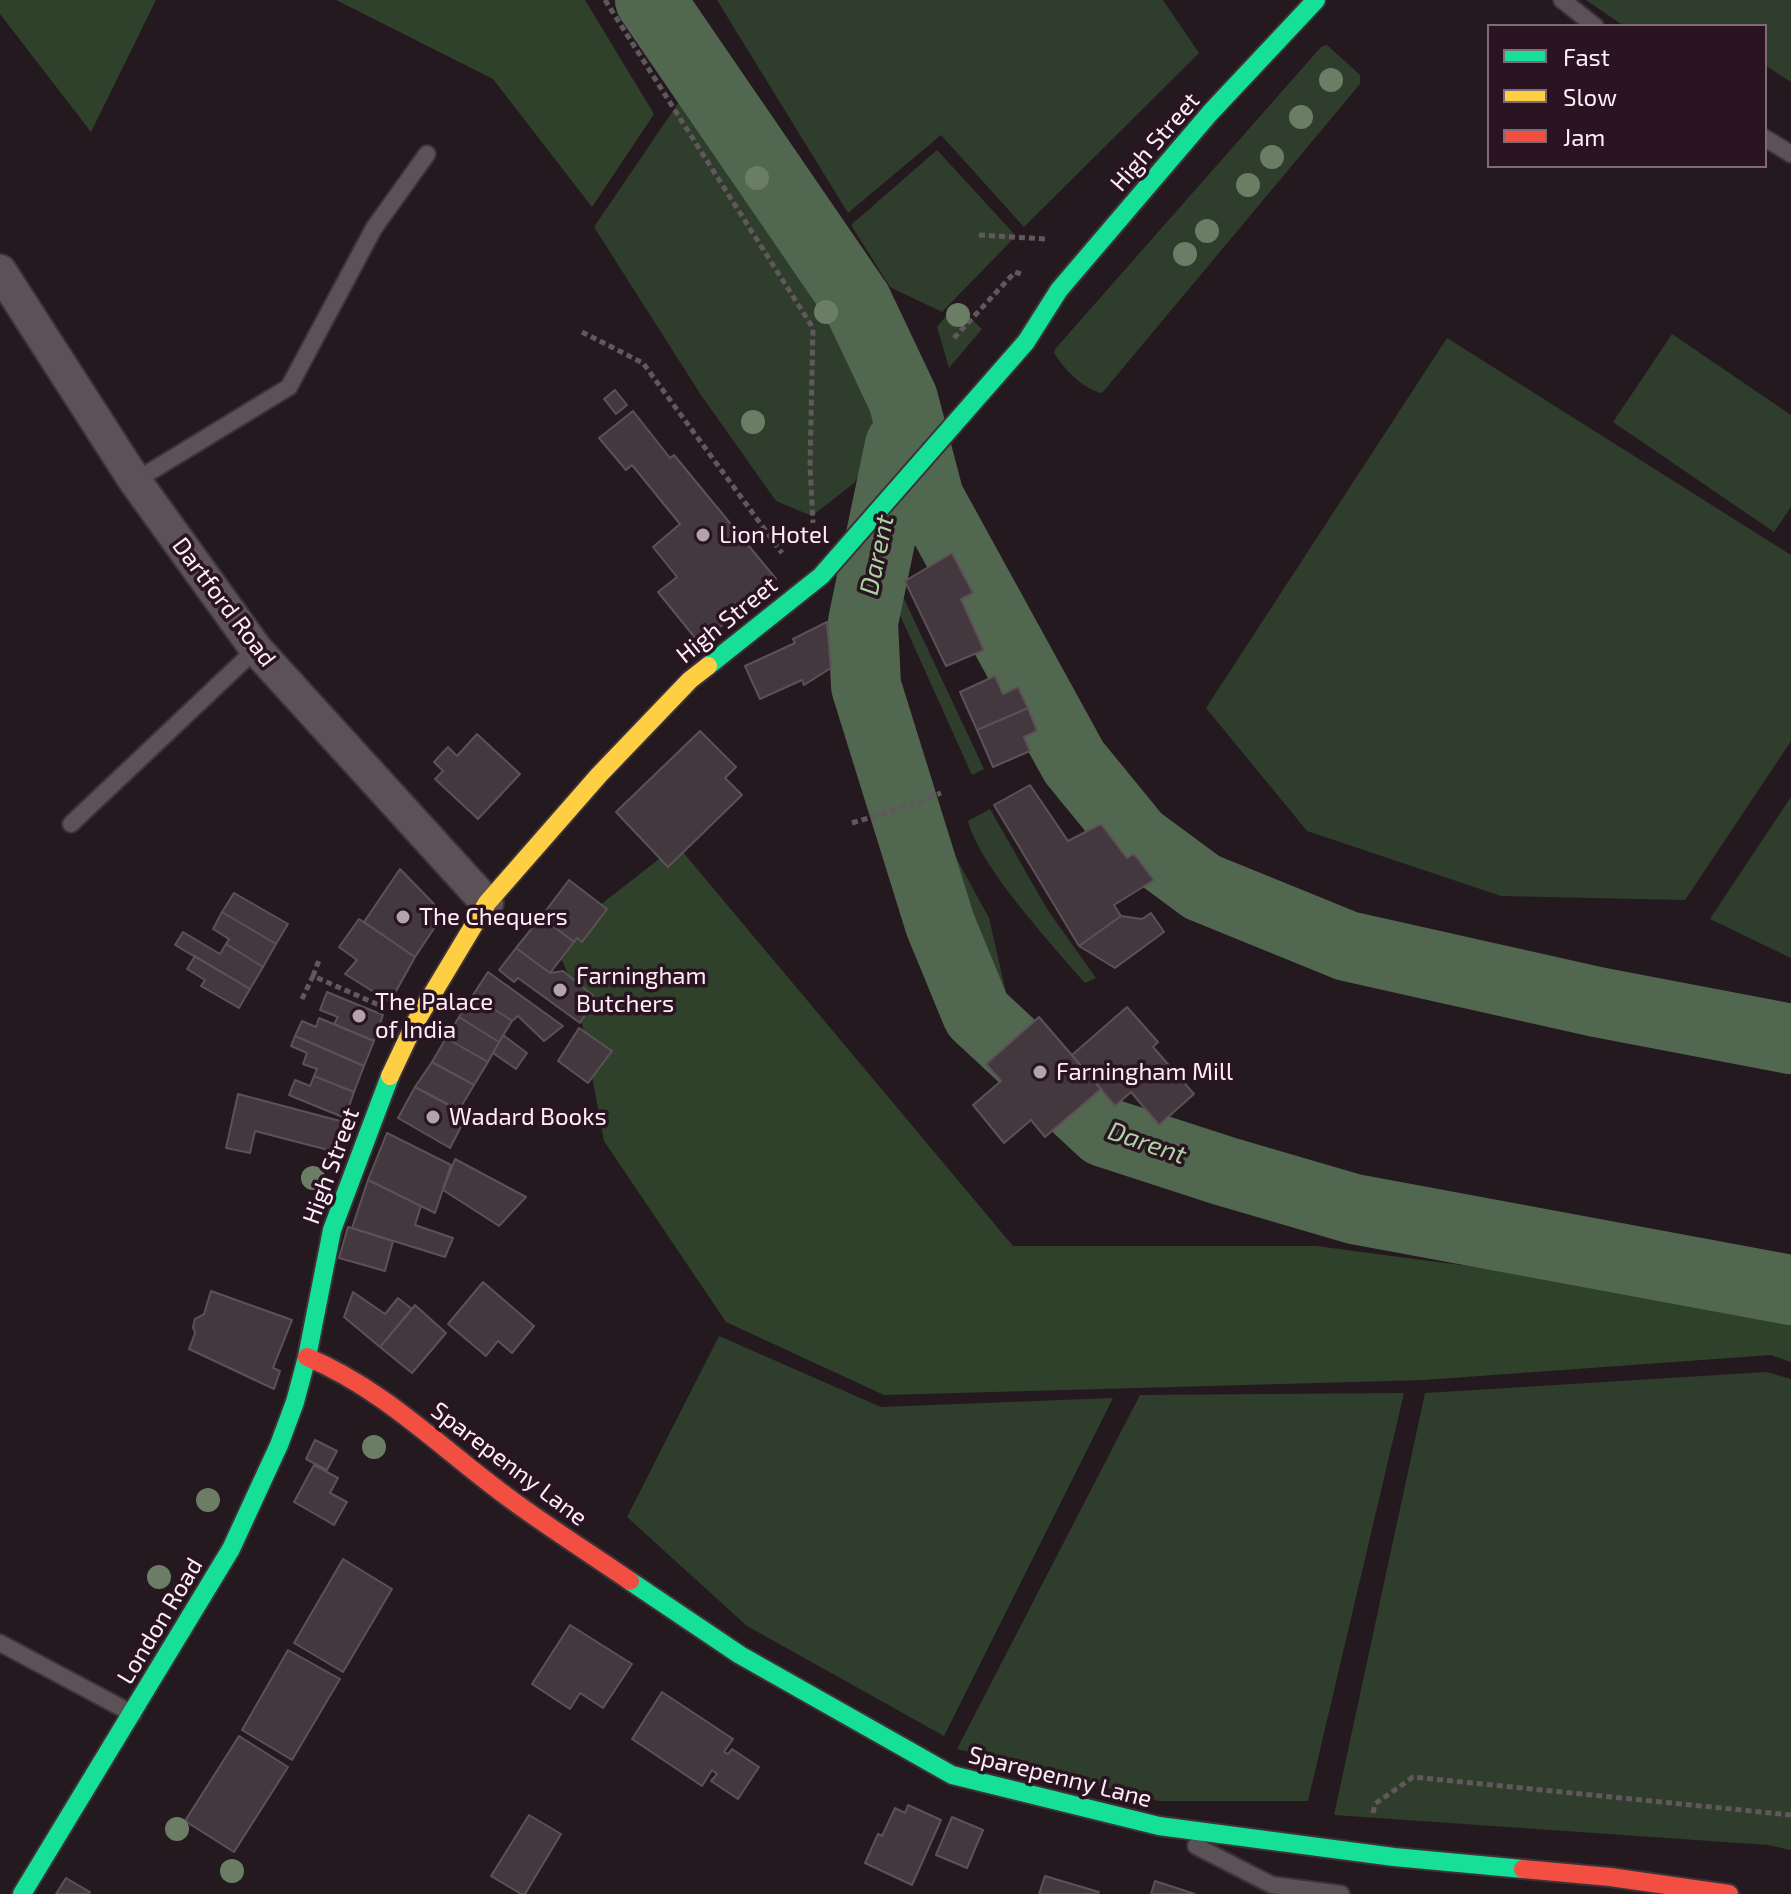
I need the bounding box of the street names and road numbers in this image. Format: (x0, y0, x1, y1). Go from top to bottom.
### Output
street label: High Street (1104, 87, 1206, 197)
street label: Dartford Road (166, 532, 282, 672)
street label: High Street (671, 571, 783, 669)
street label: High Street (297, 1104, 365, 1228)
street label: Sparepenny Lane (425, 1396, 593, 1532)
street label: London Road (111, 1553, 209, 1689)
street label: Sparepenny Lane (965, 1740, 1155, 1814)

